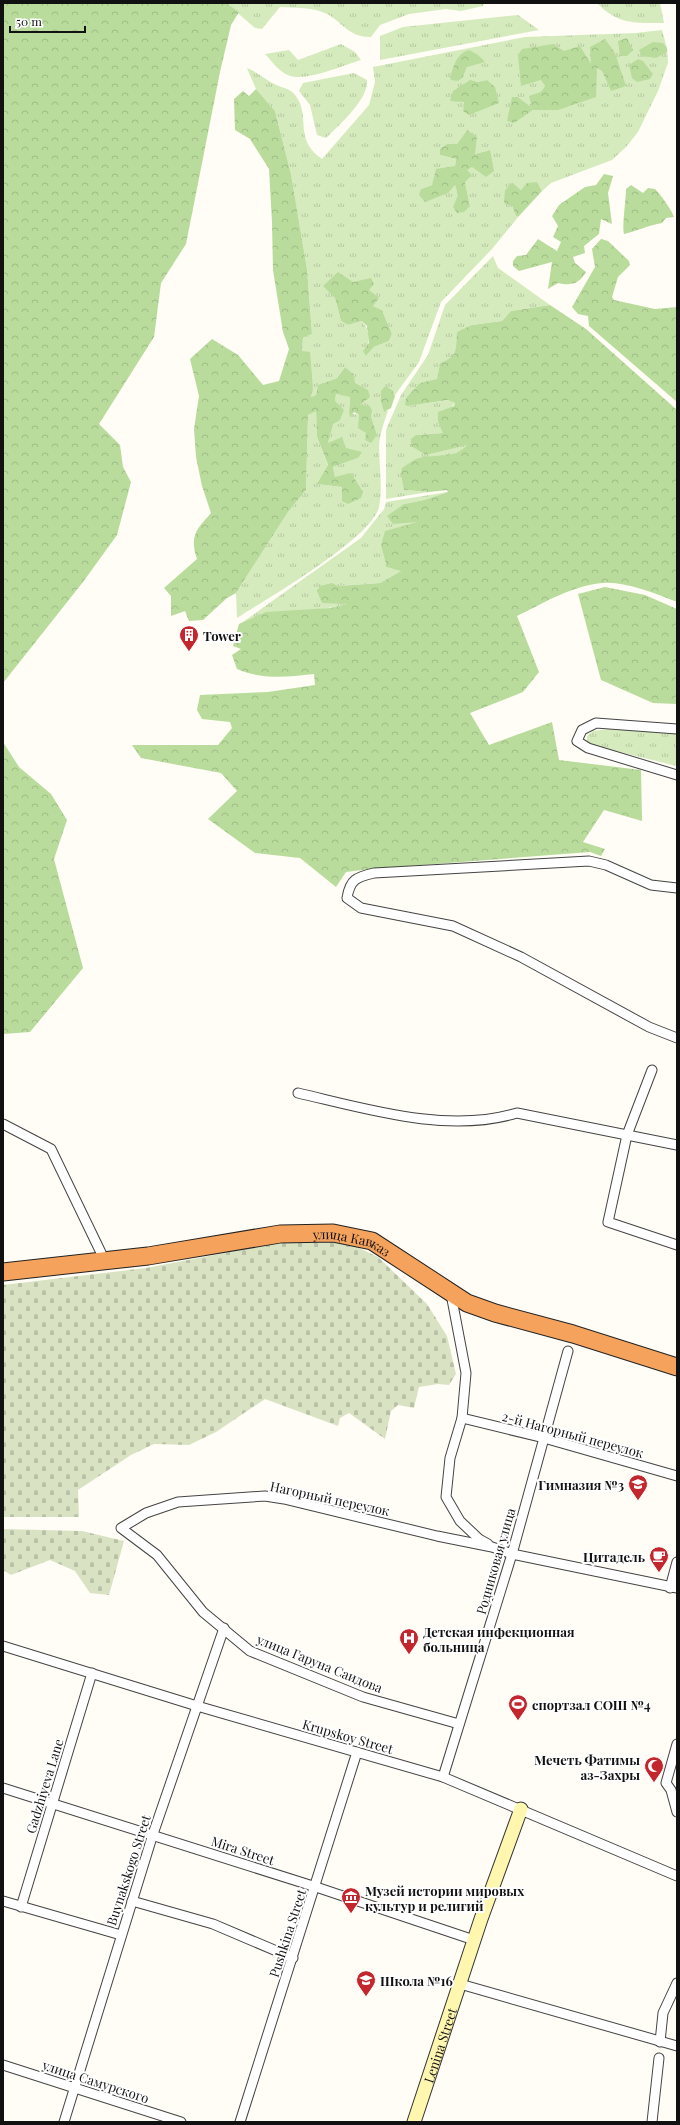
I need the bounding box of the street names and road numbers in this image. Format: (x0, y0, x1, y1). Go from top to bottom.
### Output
street label: улица Кавказ (312, 1224, 394, 1260)
street label: 2-й Нагорный переулок (500, 1407, 646, 1461)
street label: Нагорный переулок (269, 1477, 392, 1519)
street label: Родниковая улица (472, 1505, 518, 1616)
street label: улица Гаруна Саидова (254, 1630, 386, 1696)
street label: Krupskoy Street (301, 1715, 396, 1757)
street label: Gadzhiyeva Lane (22, 1736, 67, 1835)
street label: Buynakskogo Street (102, 1812, 154, 1927)
street label: Mira Street (209, 1832, 277, 1868)
street label: Pushkina Street (265, 1886, 309, 1979)
street label: Lenina Street (419, 2005, 460, 2085)
street label: улица Самурского (40, 2055, 151, 2106)

